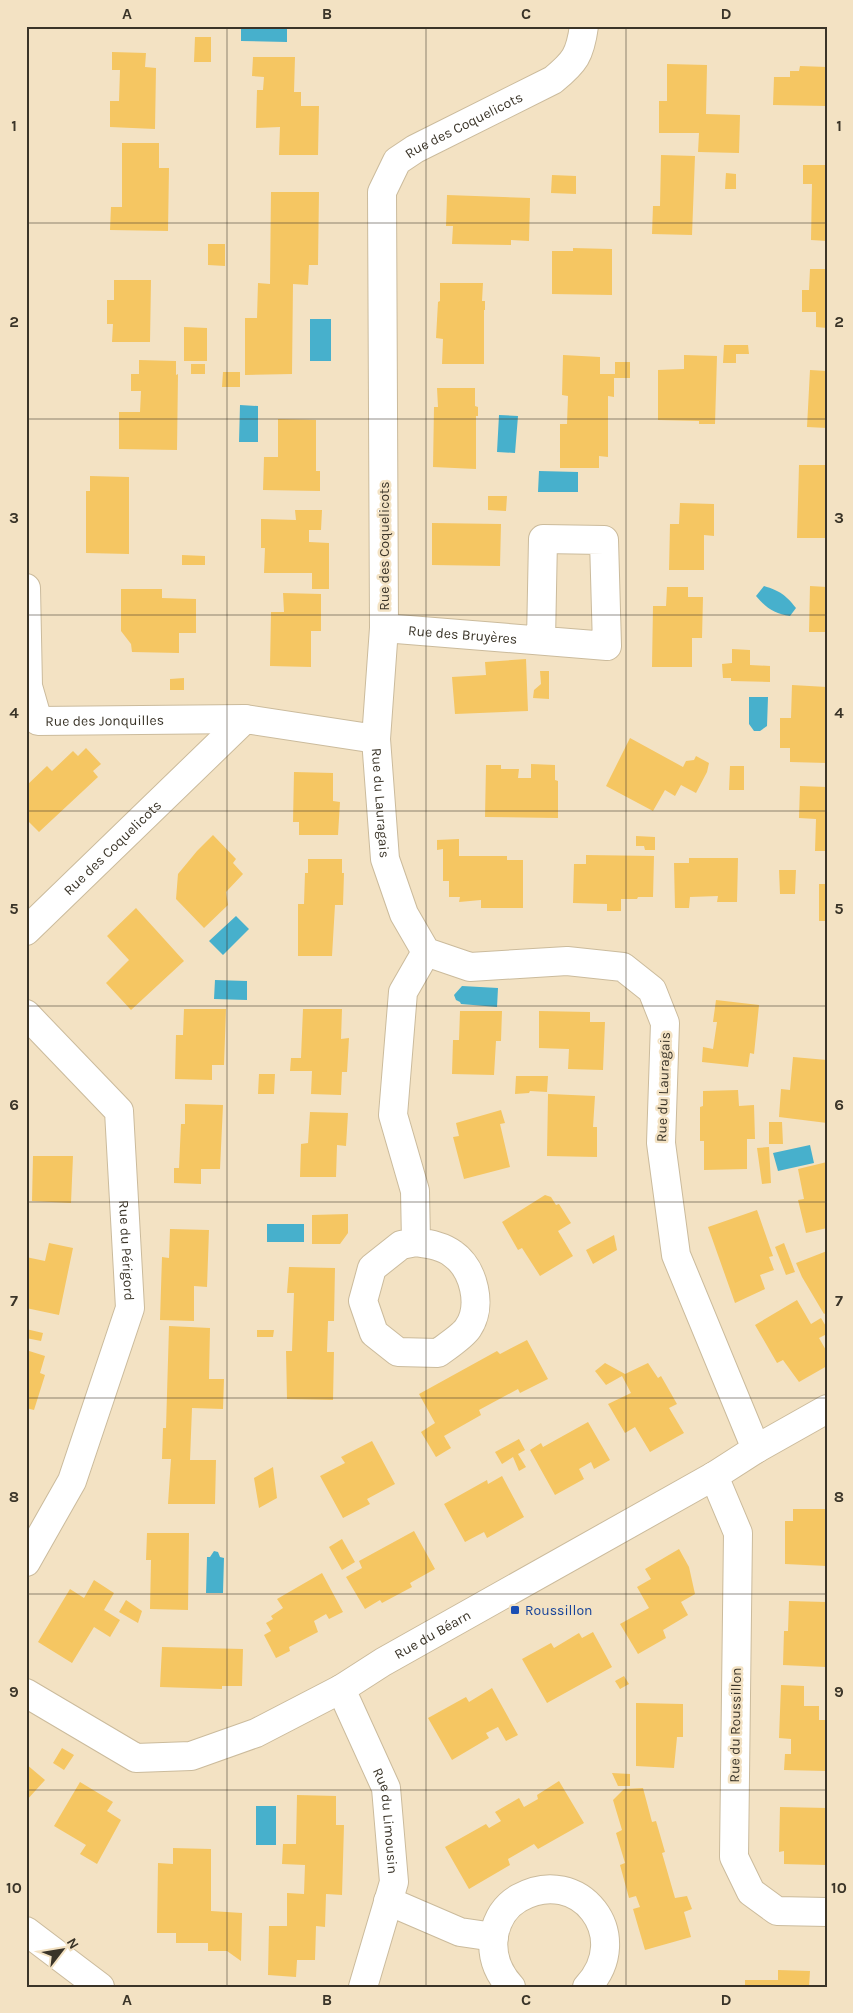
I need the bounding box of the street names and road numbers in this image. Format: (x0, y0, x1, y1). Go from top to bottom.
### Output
street label: Rue des Coquelicots (402, 89, 526, 162)
street label: Rue des Coquelicots (376, 481, 393, 611)
street label: Rue des Bruyères (408, 622, 518, 648)
street label: Rue des Jonquilles (45, 712, 164, 730)
street label: Rue du Lauragais (368, 747, 393, 859)
street label: Rue des Coquelicots (60, 797, 165, 899)
street label: Rue du Lauragais (653, 1032, 674, 1142)
street label: Rue du Périgord (115, 1200, 138, 1301)
street label: Rue du Béarn (391, 1607, 474, 1663)
street label: Rue du Roussillon (726, 1667, 745, 1783)
street label: Rue du Limousin (369, 1765, 401, 1875)

